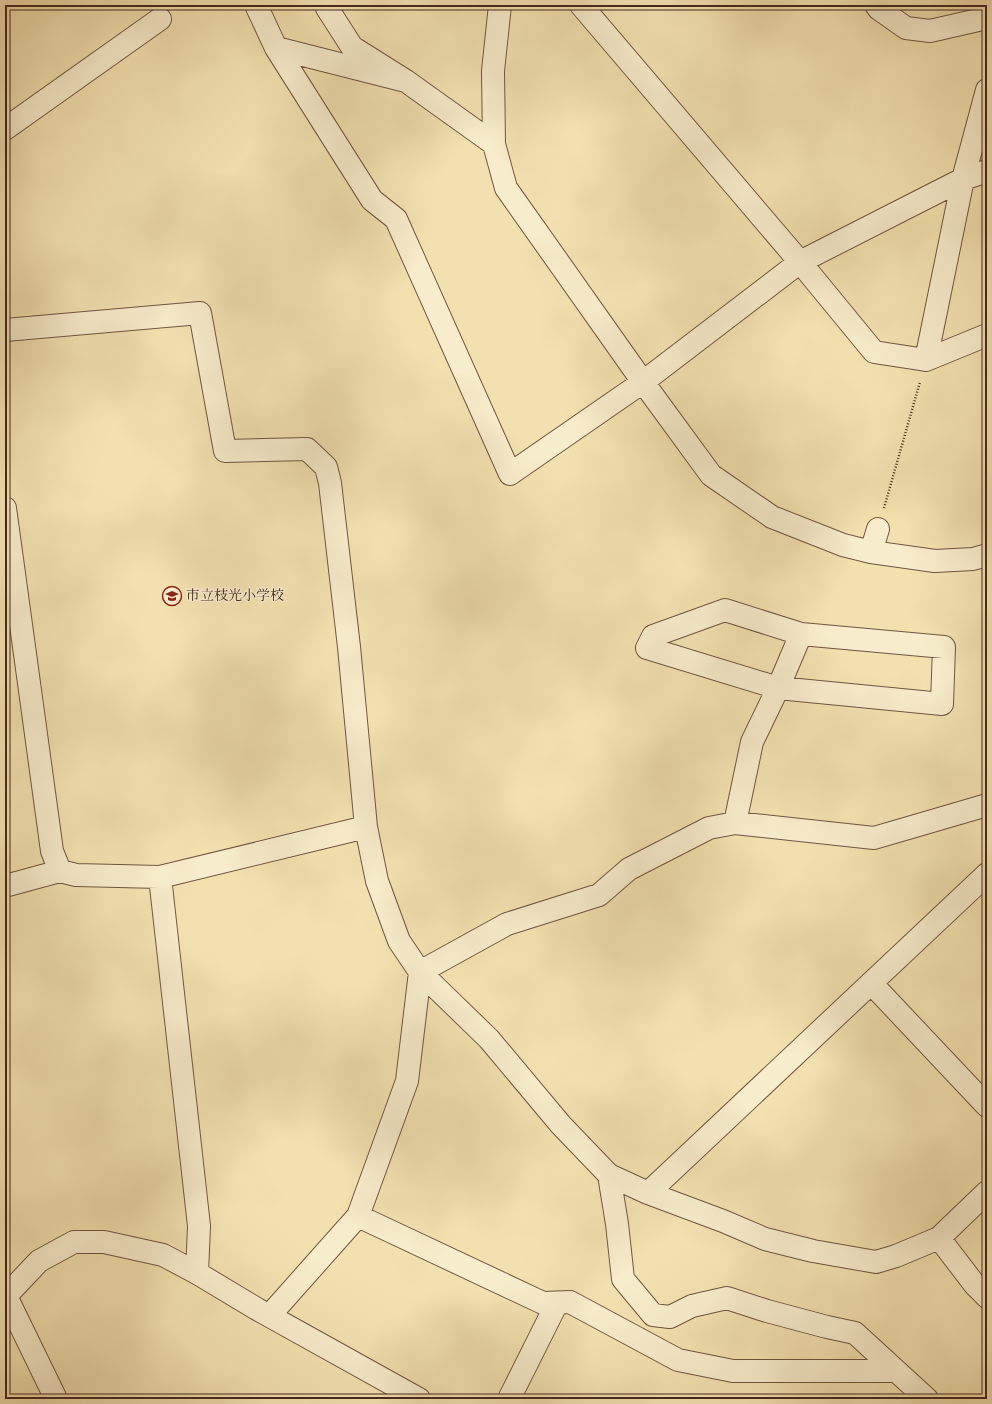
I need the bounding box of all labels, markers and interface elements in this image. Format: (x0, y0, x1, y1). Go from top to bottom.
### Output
school or university icon: 市立枝光小学校 (161, 585, 183, 607)
place label: 市立枝光小学校 (186, 587, 284, 606)

